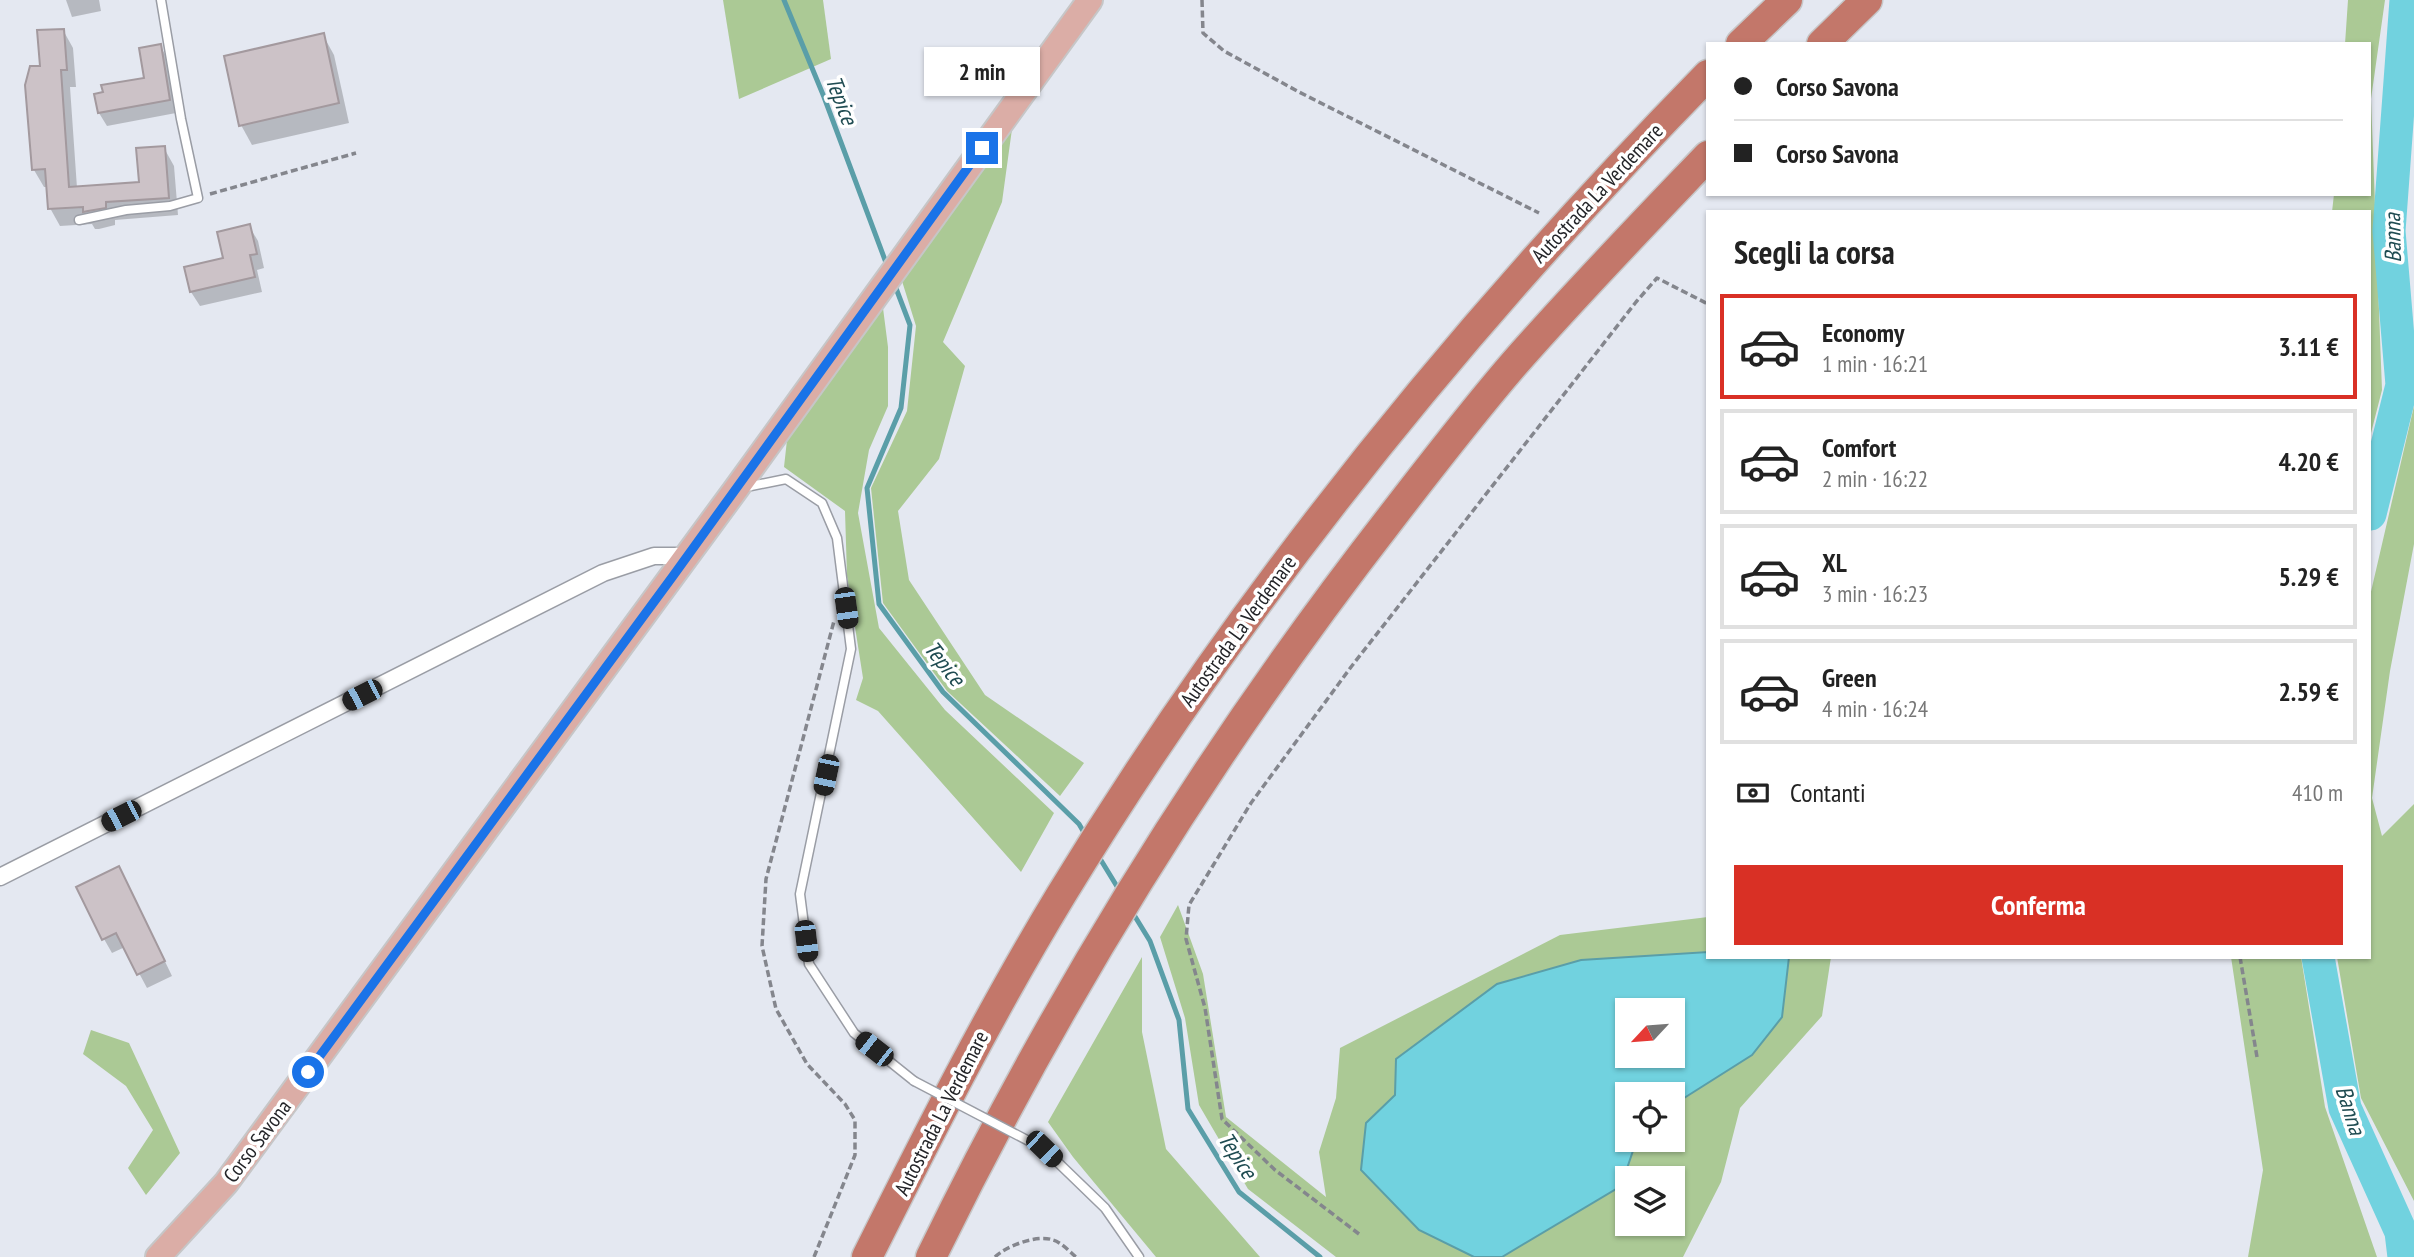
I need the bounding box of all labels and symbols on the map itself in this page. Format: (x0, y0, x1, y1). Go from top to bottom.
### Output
callout: 2 min (924, 46, 1040, 96)
water label: Tepice (820, 72, 865, 130)
street label: Autostrada La Verdemare (1525, 118, 1669, 268)
route end (966, 132, 998, 164)
water label: Banna (2377, 211, 2407, 263)
street label: Autostrada La Verdemare (1174, 550, 1302, 712)
car (833, 586, 860, 630)
water label: Tepice (918, 634, 973, 693)
car (339, 676, 386, 714)
car (812, 752, 841, 798)
car (98, 797, 145, 835)
car (794, 919, 819, 963)
north arrow (1615, 998, 1685, 1068)
street label: Autostrada La Verdemare (888, 1026, 994, 1200)
car (851, 1028, 898, 1070)
route start (292, 1056, 324, 1088)
water label: Banna (2330, 1082, 2373, 1140)
street label: Corso Savona (217, 1094, 297, 1188)
water label: Tepice (1212, 1126, 1265, 1185)
car (1022, 1127, 1067, 1171)

